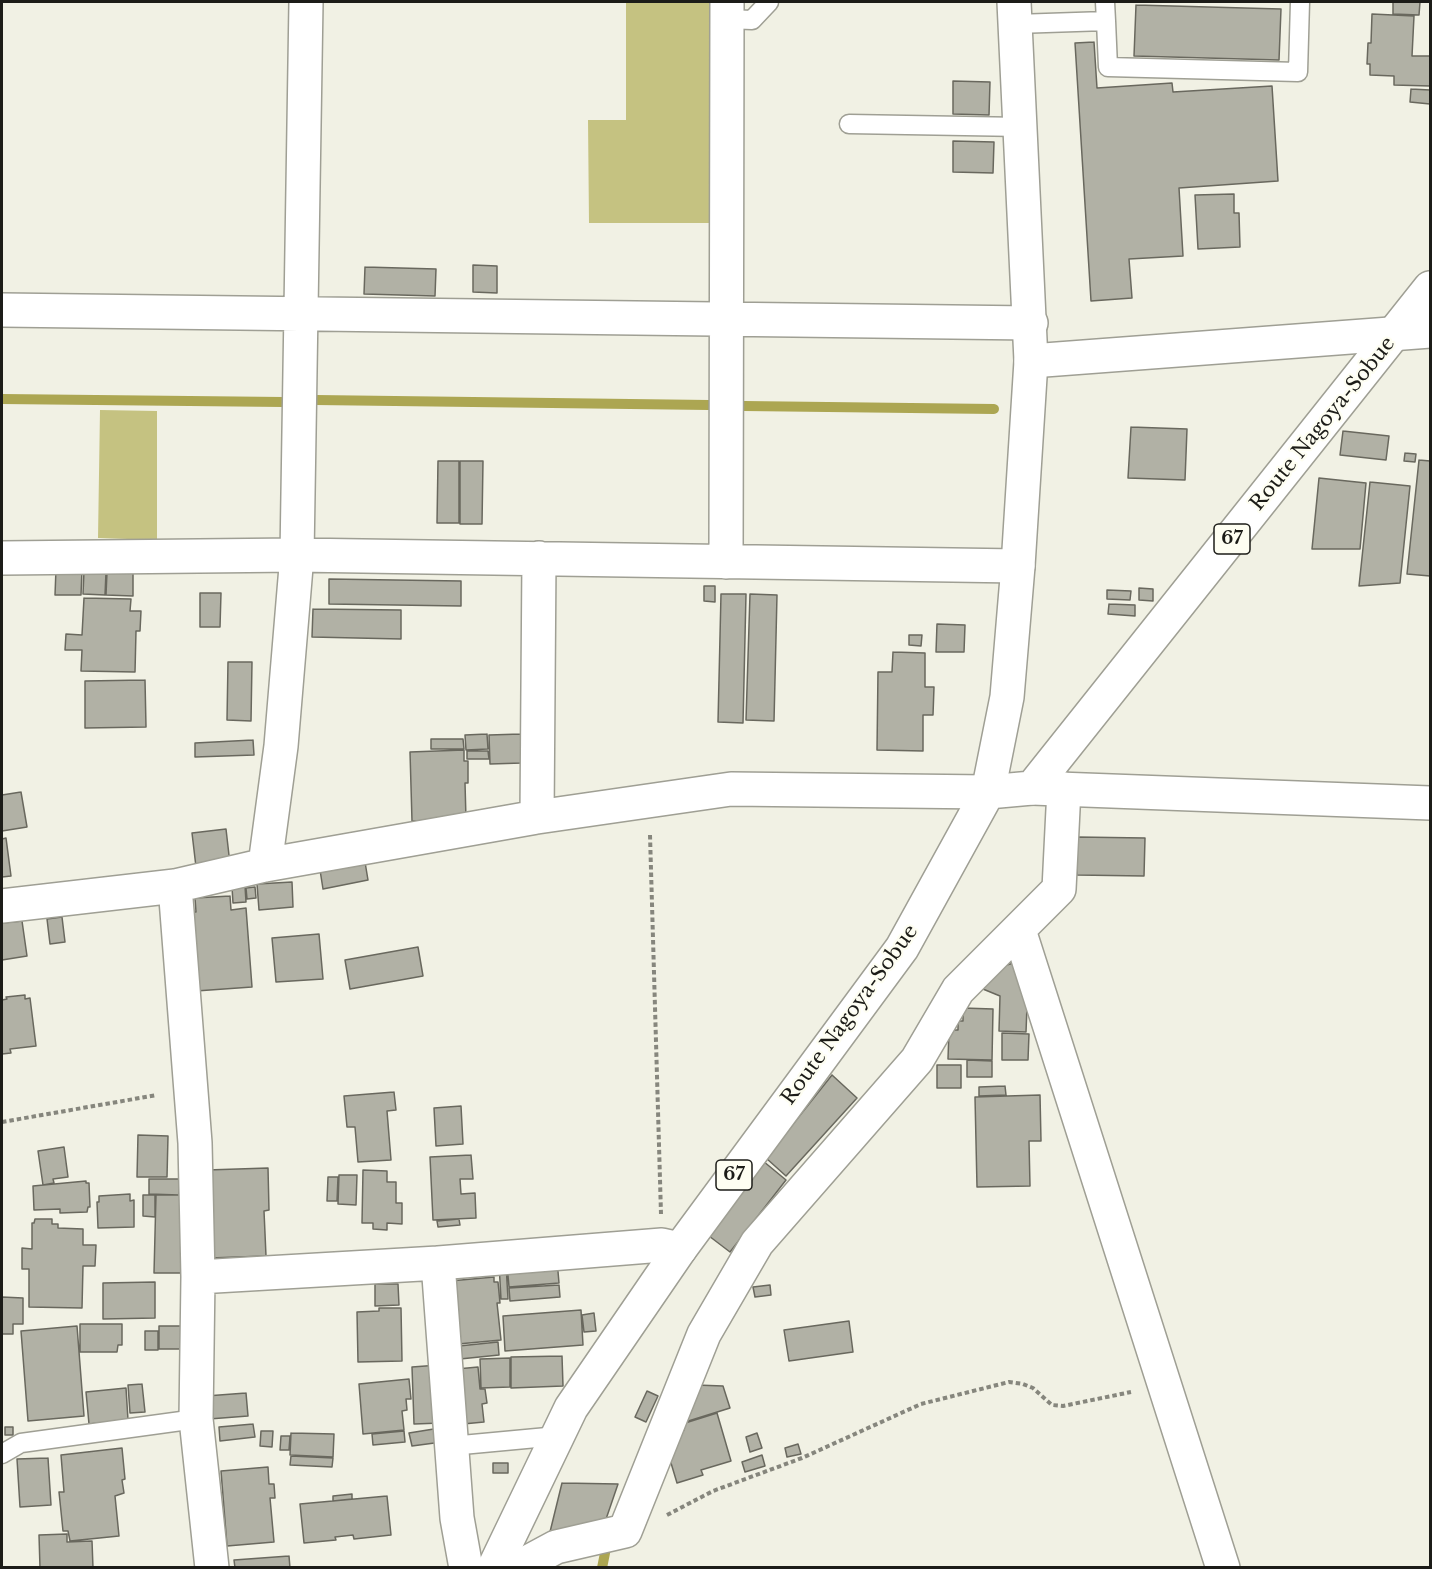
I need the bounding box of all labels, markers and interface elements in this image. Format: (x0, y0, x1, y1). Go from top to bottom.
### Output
street label: Route Nagoya-Sobue (1246, 332, 1400, 516)
road number: 67 (1214, 524, 1250, 554)
street label: Route Nagoya-Sobue (777, 920, 923, 1110)
road number: 67 (716, 1160, 752, 1190)

